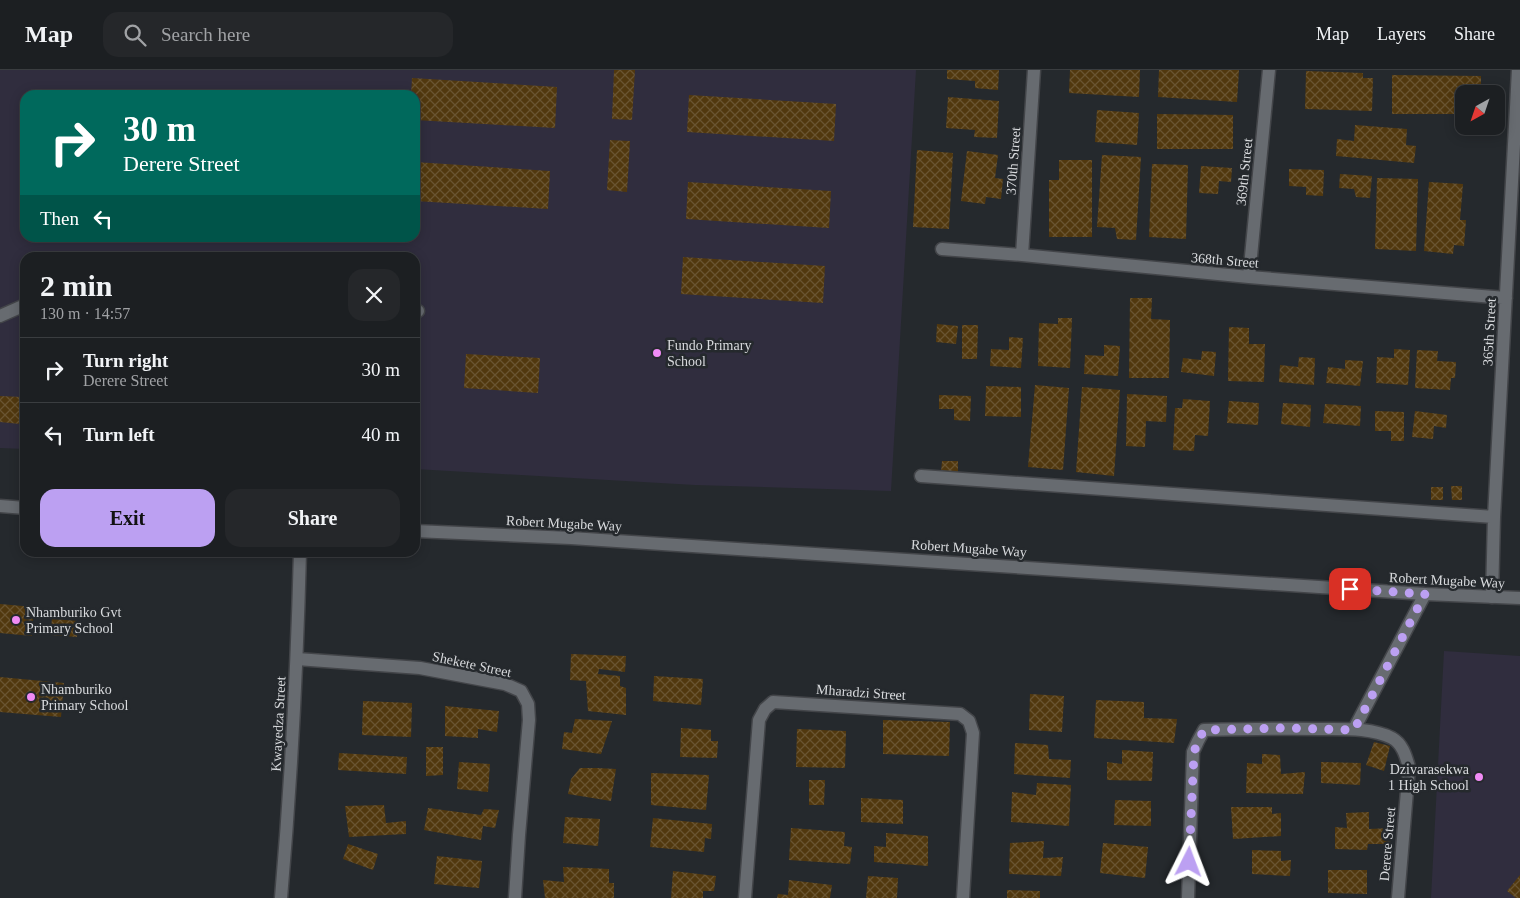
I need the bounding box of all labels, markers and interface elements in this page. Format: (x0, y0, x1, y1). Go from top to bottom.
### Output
search box (103, 12, 453, 57)
text: Map (25, 21, 73, 47)
icon: search (121, 21, 149, 49)
text: Search here (161, 24, 250, 45)
text: Map (1316, 24, 1349, 44)
text: Layers (1377, 24, 1426, 44)
text: Share (1454, 24, 1495, 44)
north arrow (1455, 85, 1505, 135)
map controls (1455, 85, 1505, 135)
icon: right (40, 110, 105, 175)
text: 30 m (123, 110, 196, 149)
street label: 370th Street (1004, 126, 1023, 195)
street label: 369th Street (1233, 137, 1256, 207)
text: Derere Street (123, 151, 240, 176)
icon: left (89, 205, 117, 233)
text: Then (40, 208, 79, 229)
street label: 368th Street (1190, 250, 1260, 271)
text: 2 min (40, 269, 113, 302)
button: close (348, 269, 400, 321)
street label: 365th Street (1480, 298, 1499, 366)
text: 130 m · 14:57 (40, 305, 130, 322)
place label: Fundo Primary School (667, 338, 751, 369)
marker: Fundo Primary School (651, 347, 663, 359)
text: Turn right (83, 350, 168, 371)
icon: right (40, 356, 68, 384)
text: 30 m (361, 359, 400, 380)
text: Derere Street (83, 372, 168, 389)
icon: left (40, 421, 68, 449)
text: Turn left (83, 424, 155, 445)
text: 40 m (361, 424, 400, 445)
button: Exit (40, 489, 215, 547)
button: Share (225, 489, 400, 547)
street label: Robert Mugabe Way (506, 513, 622, 534)
street label: Robert Mugabe Way (911, 537, 1027, 560)
pin (1329, 568, 1371, 610)
street label: Robert Mugabe Way (1389, 570, 1505, 591)
icon: arrive (1336, 575, 1364, 603)
place label: Nhamburiko Gvt Primary School (26, 605, 121, 636)
marker: Nhamburiko Gvt Primary School (10, 614, 22, 626)
street label: Shekete Street (431, 649, 513, 680)
street label: Kwayedza Street (269, 676, 288, 772)
place label: Nhamburiko Primary School (41, 682, 129, 713)
street label: Mharadzi Street (816, 682, 906, 703)
marker: Nhamburiko Primary School (25, 691, 37, 703)
place label: Dzivarasekwa 1 High School (1388, 762, 1470, 793)
marker: Dzivarasekwa 1 High School (1473, 771, 1485, 783)
street label: Derere Street (1377, 806, 1398, 882)
position arrow (1162, 835, 1214, 887)

